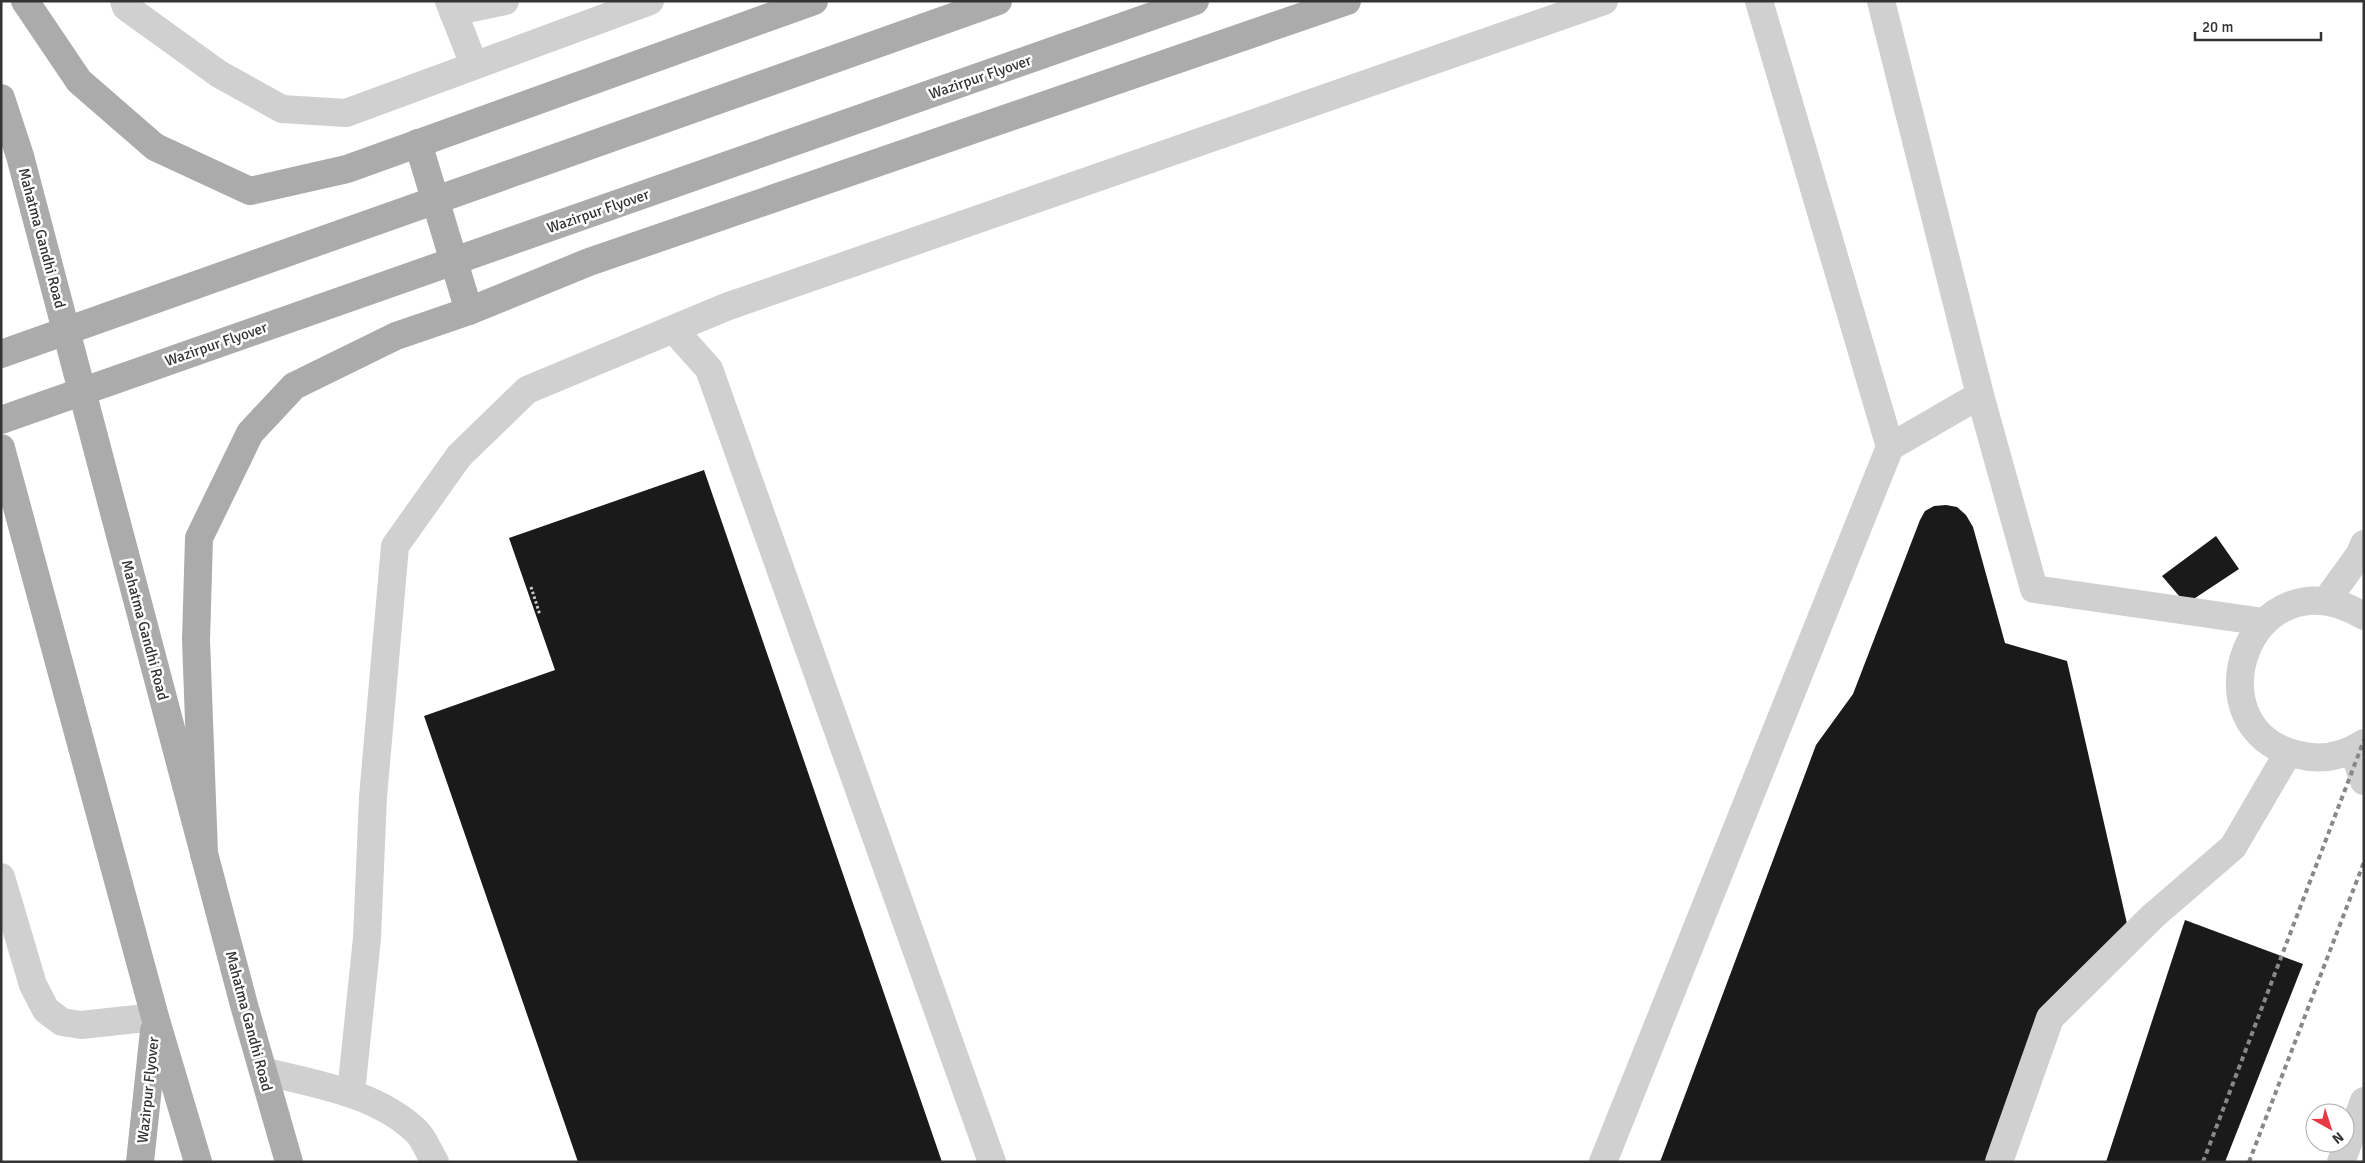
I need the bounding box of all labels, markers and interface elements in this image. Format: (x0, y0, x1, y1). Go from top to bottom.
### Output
scale bar (2195, 10, 2321, 42)
text: 20 m (2202, 18, 2233, 36)
street label: Wazirpur Flyover (926, 51, 1034, 103)
street label: Mahatma Gandhi Road (15, 166, 69, 310)
street label: Wazirpur Flyover (544, 185, 652, 237)
street label: Wazirpur Flyover (162, 318, 270, 370)
street label: Mahatma Gandhi Road (118, 558, 172, 702)
street label: Mahatma Gandhi Road (222, 949, 276, 1093)
street label: Wazirpur Flyover (133, 1035, 163, 1144)
north arrow (2305, 1103, 2355, 1153)
text: N (2329, 1128, 2347, 1147)

